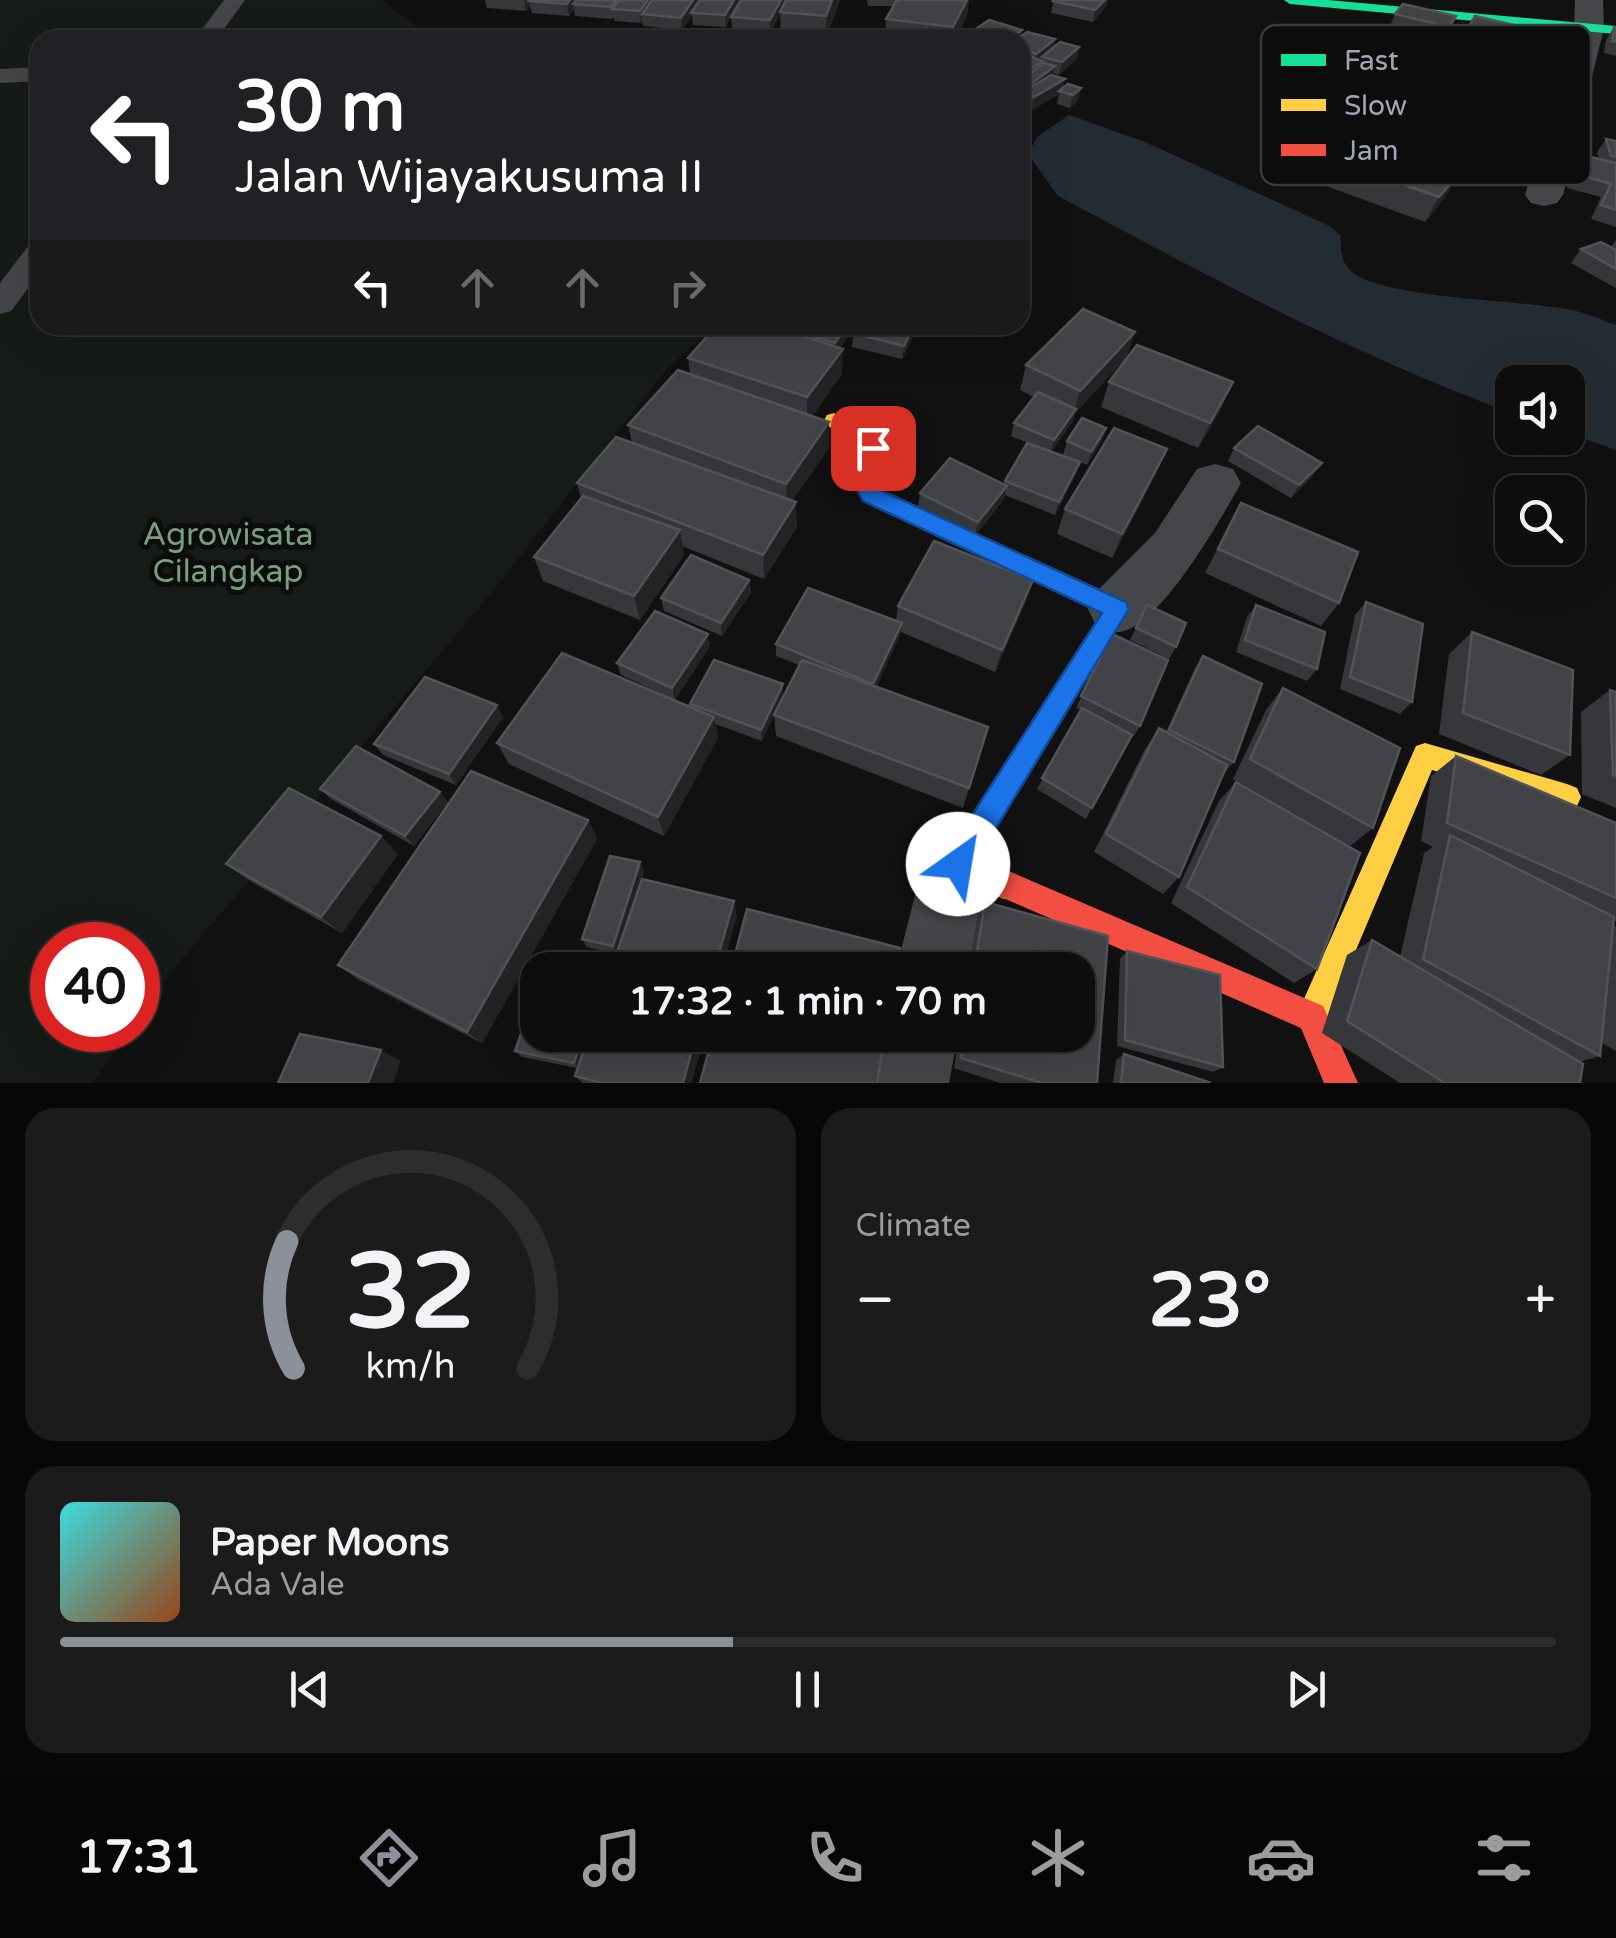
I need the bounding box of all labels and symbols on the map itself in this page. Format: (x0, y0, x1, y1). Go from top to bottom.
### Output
legend (1261, 25, 1591, 185)
text: Fast (1344, 44, 1399, 78)
text: Slow (1344, 89, 1407, 123)
text: Jam (1344, 134, 1399, 168)
pin (831, 406, 916, 491)
park label: Agrowisata Cilangkap (142, 516, 314, 591)
position arrow (906, 812, 1010, 916)
speed limit sign: 40 (30, 922, 160, 1052)

